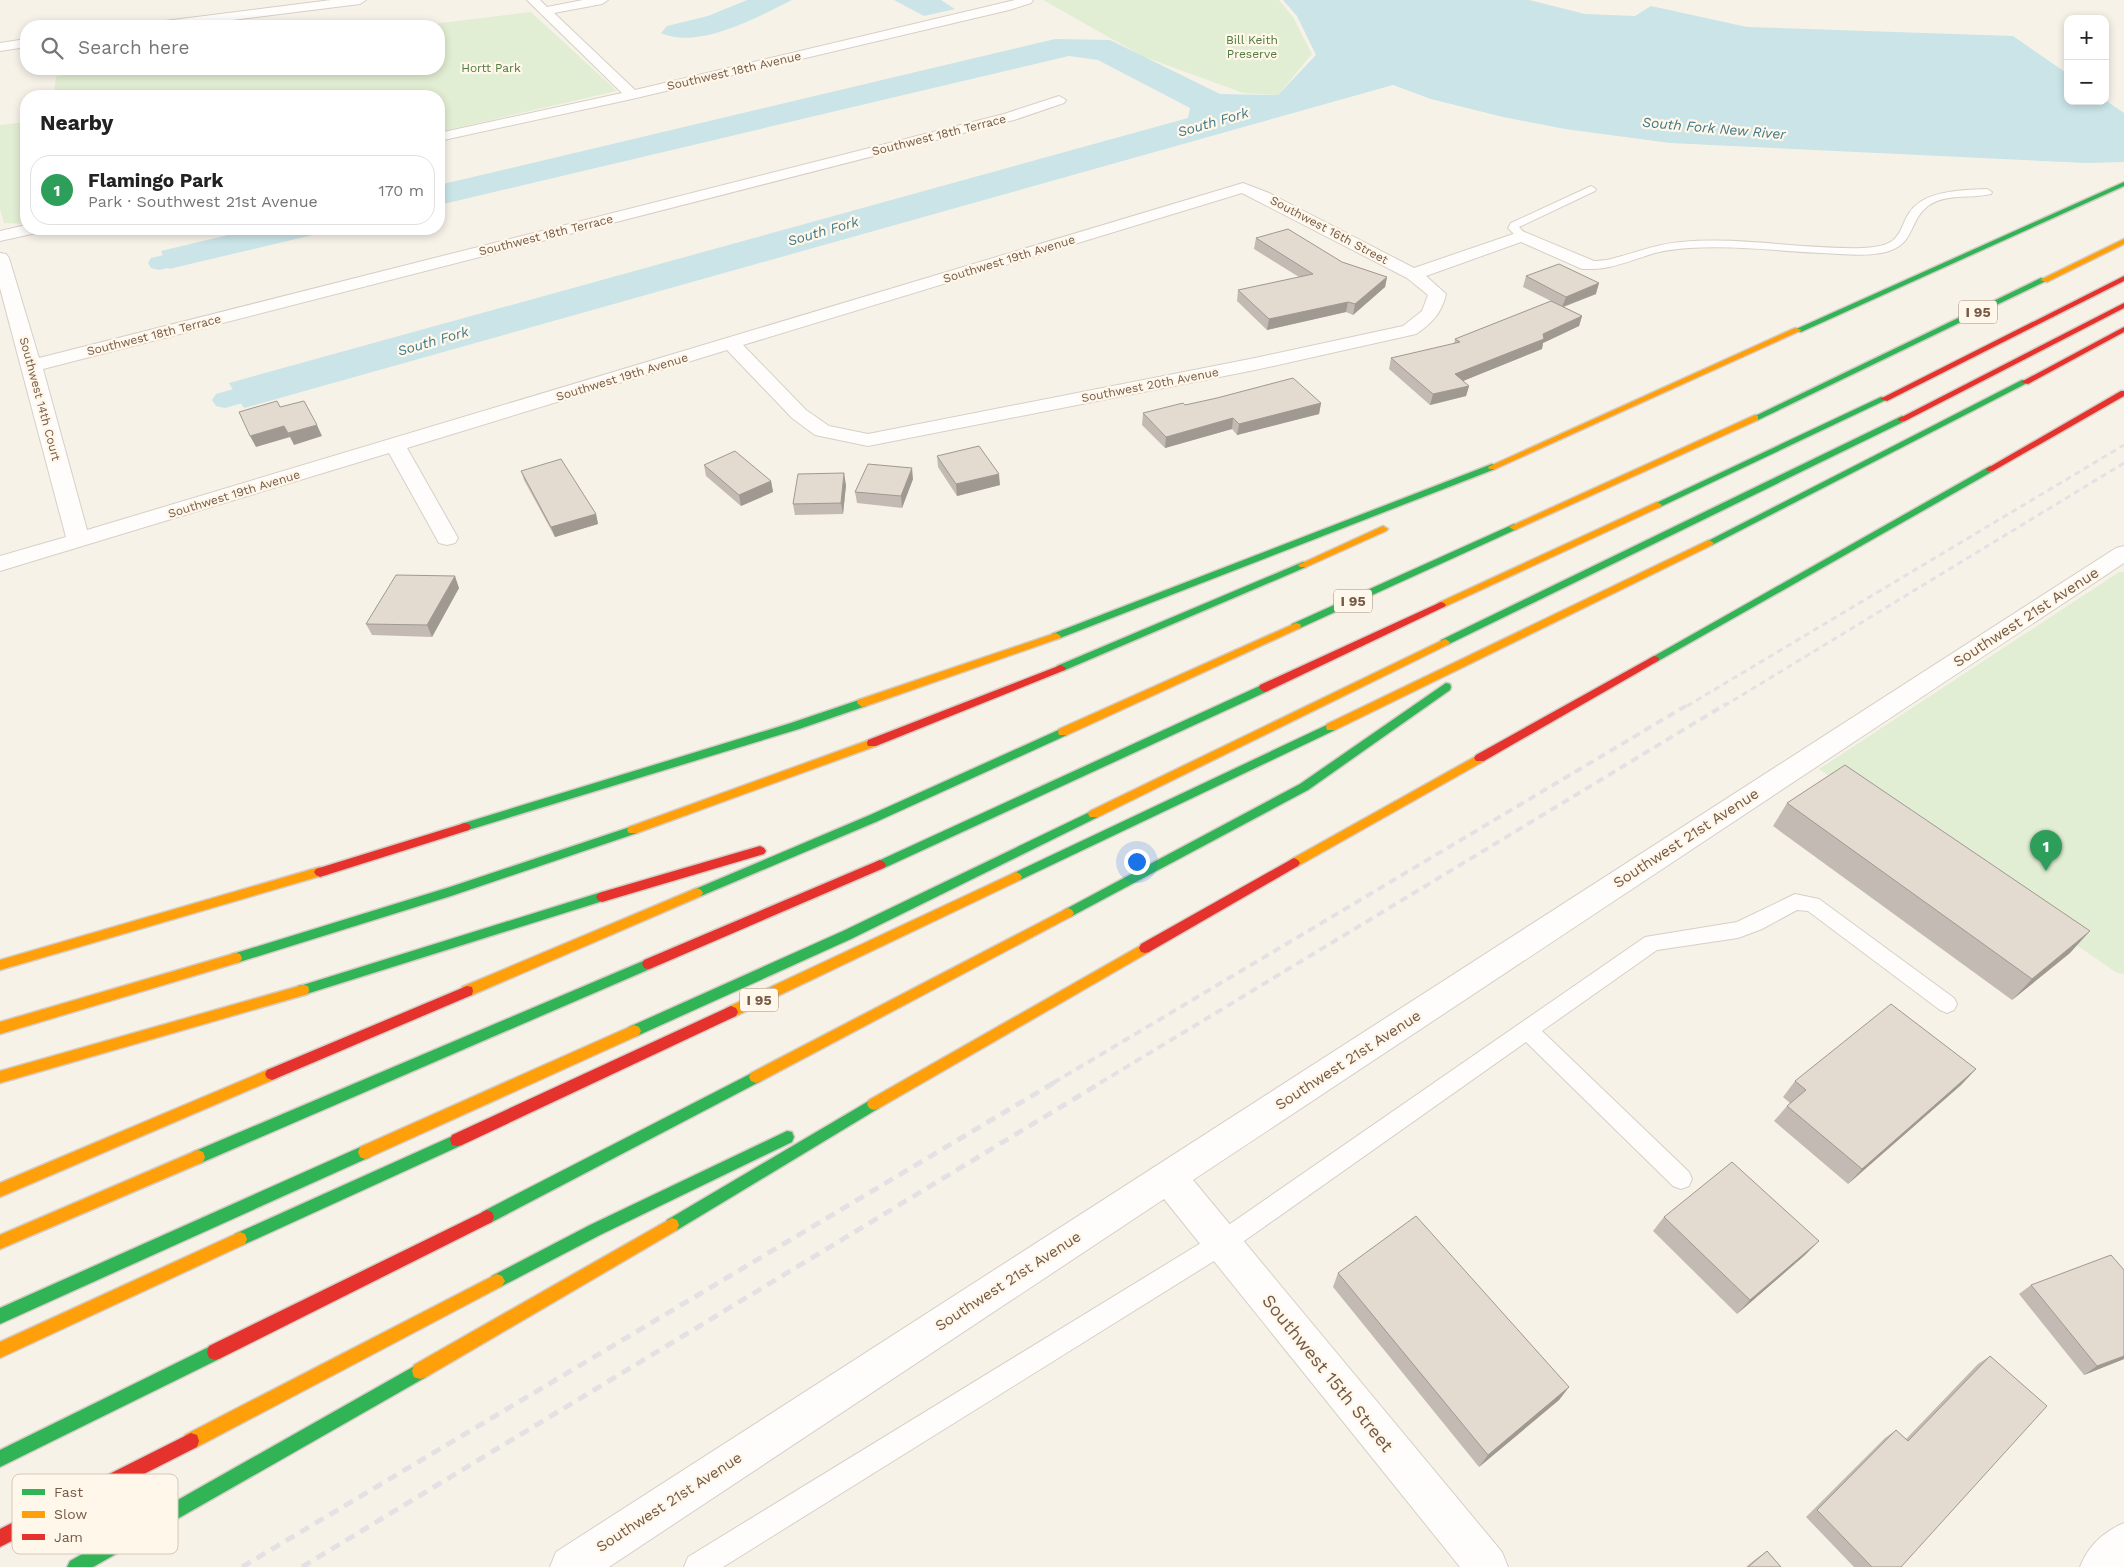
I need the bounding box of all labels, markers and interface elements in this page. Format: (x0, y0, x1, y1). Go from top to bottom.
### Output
map controls (2064, 15, 2109, 105)
button: + (2064, 15, 2109, 60)
search box (20, 20, 445, 75)
park label: Bill Keith Preserve (1226, 33, 1278, 61)
icon: search (38, 34, 66, 62)
text: Search here (78, 36, 189, 59)
street label: Southwest 18th Avenue (666, 49, 802, 93)
button: − (2064, 60, 2109, 105)
park label: Hortt Park (461, 61, 521, 75)
water label: South Fork (1176, 104, 1251, 140)
text: Nearby (40, 110, 113, 135)
street label: Southwest 18th Terrace (870, 112, 1008, 158)
water label: South Fork New River (1642, 114, 1787, 142)
text: Flamingo Park (88, 169, 223, 192)
text: 1 (54, 181, 60, 200)
text: 170 m (378, 181, 424, 200)
text: Park · Southwest 21st Avenue (88, 192, 318, 211)
street label: Southwest 16th Street (1268, 193, 1390, 267)
street label: Southwest 18th Terrace (477, 212, 615, 258)
water label: South Fork (786, 213, 861, 249)
street label: Southwest 19th Avenue (941, 232, 1077, 286)
road number: I 95 (1959, 300, 1997, 324)
street label: Southwest 18th Terrace (85, 312, 223, 358)
water label: South Fork (396, 323, 471, 359)
street label: Southwest 14th Court (17, 336, 63, 462)
street label: Southwest 19th Avenue (554, 350, 690, 404)
street label: Southwest 20th Avenue (1080, 365, 1220, 405)
street label: Southwest 19th Avenue (166, 467, 302, 521)
street label: Southwest 21st Avenue (1950, 563, 2102, 671)
road number: I 95 (1334, 590, 1372, 612)
street label: Southwest 21st Avenue (1610, 784, 1762, 892)
pin: 1 (2030, 830, 2062, 871)
your location (1124, 849, 1150, 875)
road number: I 95 (740, 988, 778, 1012)
street label: Southwest 21st Avenue (1272, 1006, 1424, 1114)
street label: Southwest 21st Avenue (932, 1227, 1084, 1335)
street label: Southwest 15th Street (1258, 1290, 1398, 1456)
street label: Southwest 21st Avenue (593, 1448, 745, 1556)
legend (12, 1474, 178, 1554)
text: Fast (54, 1484, 83, 1500)
text: Slow (54, 1506, 87, 1522)
text: Jam (54, 1529, 83, 1545)

